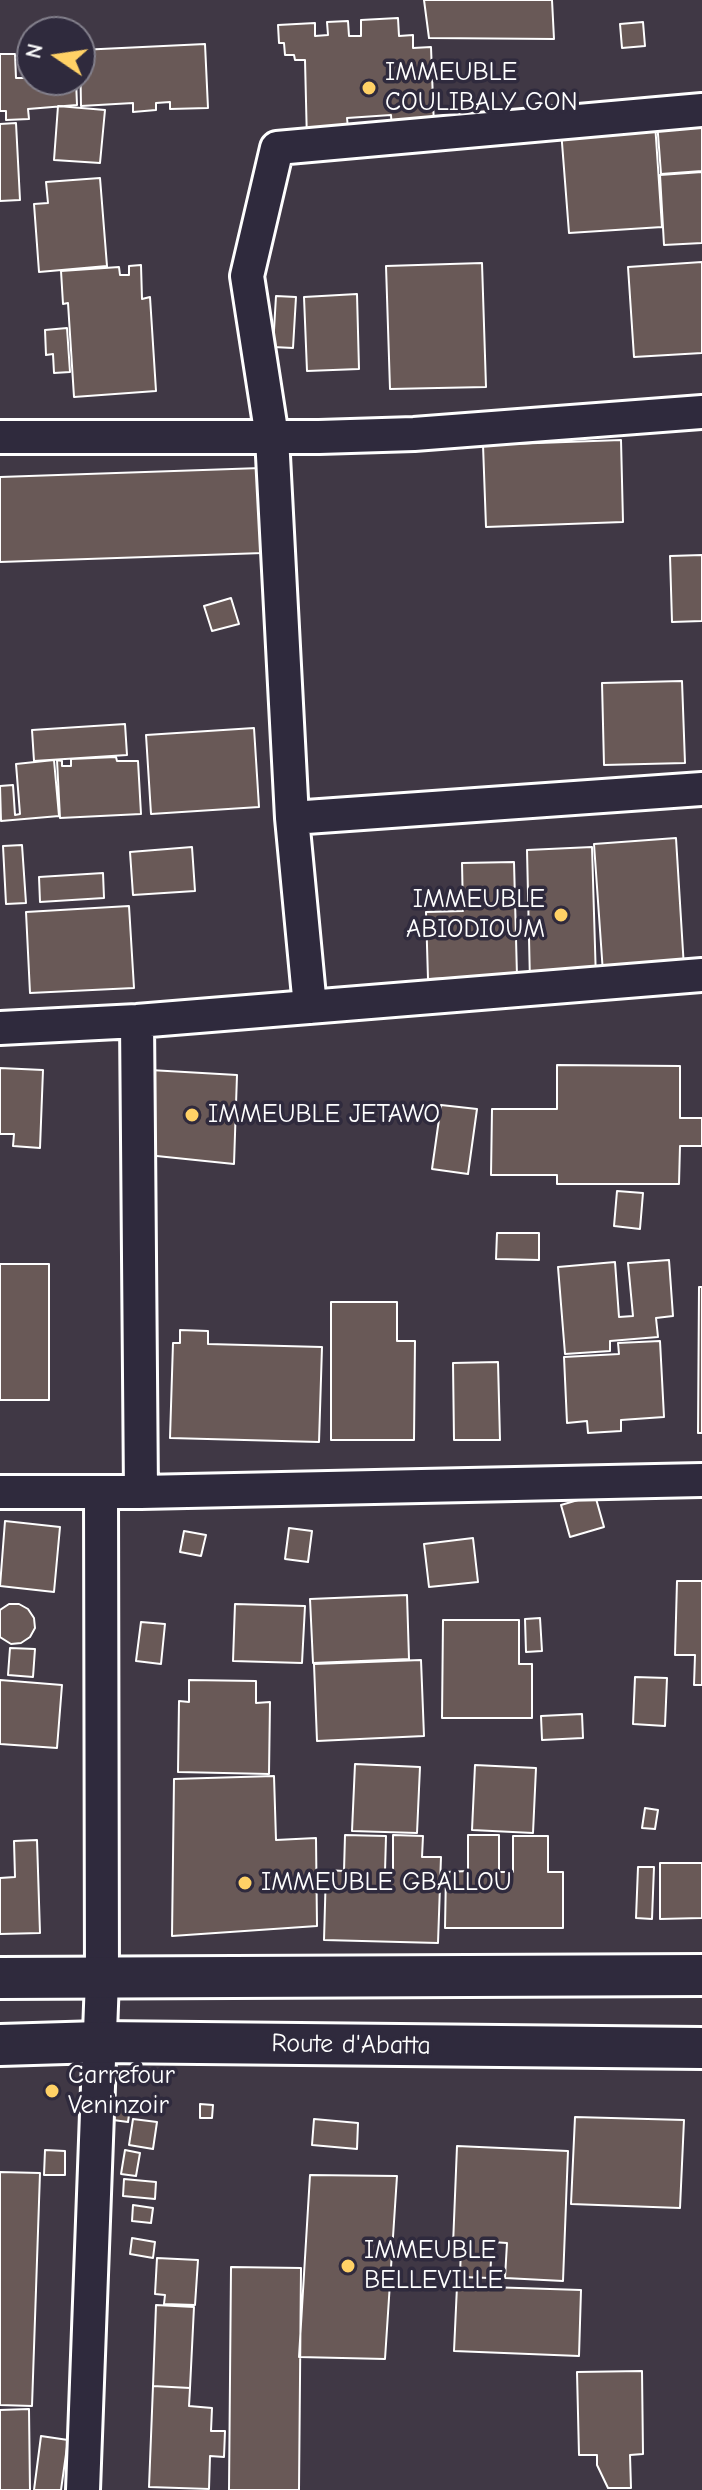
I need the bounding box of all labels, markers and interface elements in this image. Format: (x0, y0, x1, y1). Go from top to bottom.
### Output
north arrow (16, 16, 96, 96)
text: N (20, 41, 49, 61)
place label: IMMEUBLE COULIBALY GON (385, 57, 578, 118)
marker: IMMEUBLE COULIBALY GON (360, 79, 378, 97)
place label: IMMEUBLE ABIODIOUM (406, 884, 545, 946)
marker: IMMEUBLE ABIODIOUM (552, 906, 570, 924)
place label: IMMEUBLE JETAWO (208, 1099, 440, 1131)
marker: IMMEUBLE JETAWO (183, 1106, 201, 1124)
place label: IMMEUBLE GBALLOU (261, 1867, 512, 1899)
marker: IMMEUBLE GBALLOU (236, 1874, 254, 1892)
street label: Route d'Abatta (271, 2028, 431, 2062)
place label: Carrefour Veninzoir (68, 2060, 175, 2122)
marker: Carrefour Veninzoir (43, 2082, 61, 2100)
place label: IMMEUBLE BELLEVILLE (364, 2235, 503, 2296)
marker: IMMEUBLE BELLEVILLE (339, 2257, 357, 2275)

